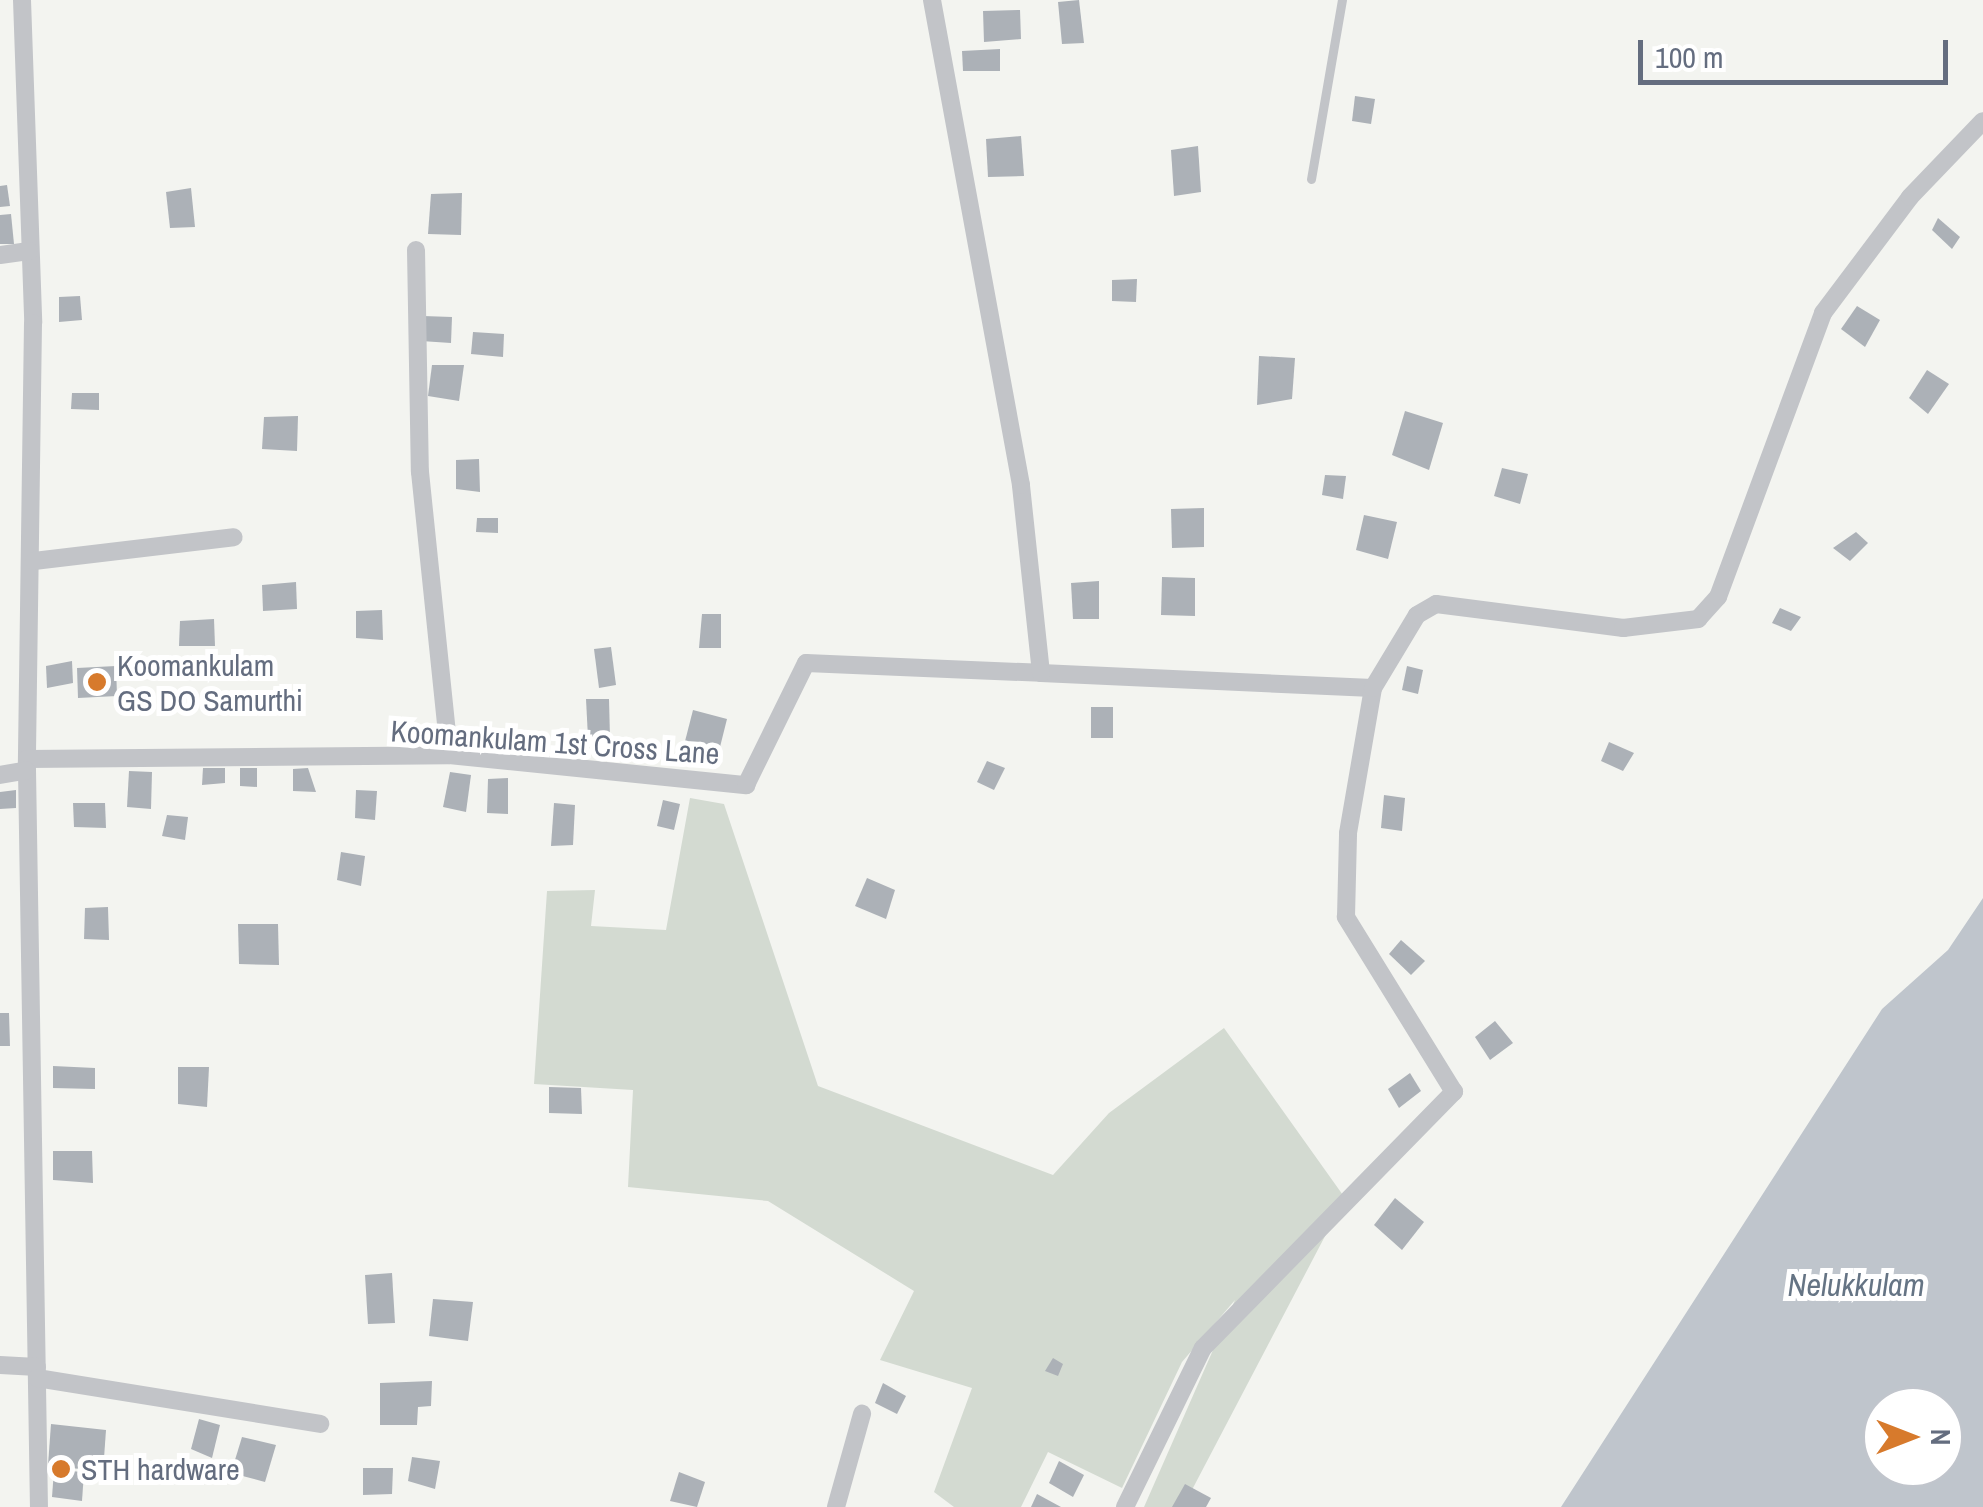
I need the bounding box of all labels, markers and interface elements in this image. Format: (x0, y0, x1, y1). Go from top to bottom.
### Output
scale bar (1643, 20, 1953, 82)
text: 100 m (1655, 37, 1723, 77)
place label: Koomankulam GS DO Samurthi (117, 647, 303, 718)
marker: Koomankulam GS DO Samurthi (86, 671, 108, 693)
street label: Koomankulam 1st Cross Lane (389, 713, 721, 771)
water label: Nelukkulam (1787, 1266, 1925, 1304)
north arrow (1863, 1387, 1963, 1487)
text: N (1922, 1429, 1960, 1445)
place label: STH hardware (81, 1451, 240, 1487)
marker: STH hardware (50, 1458, 72, 1480)

